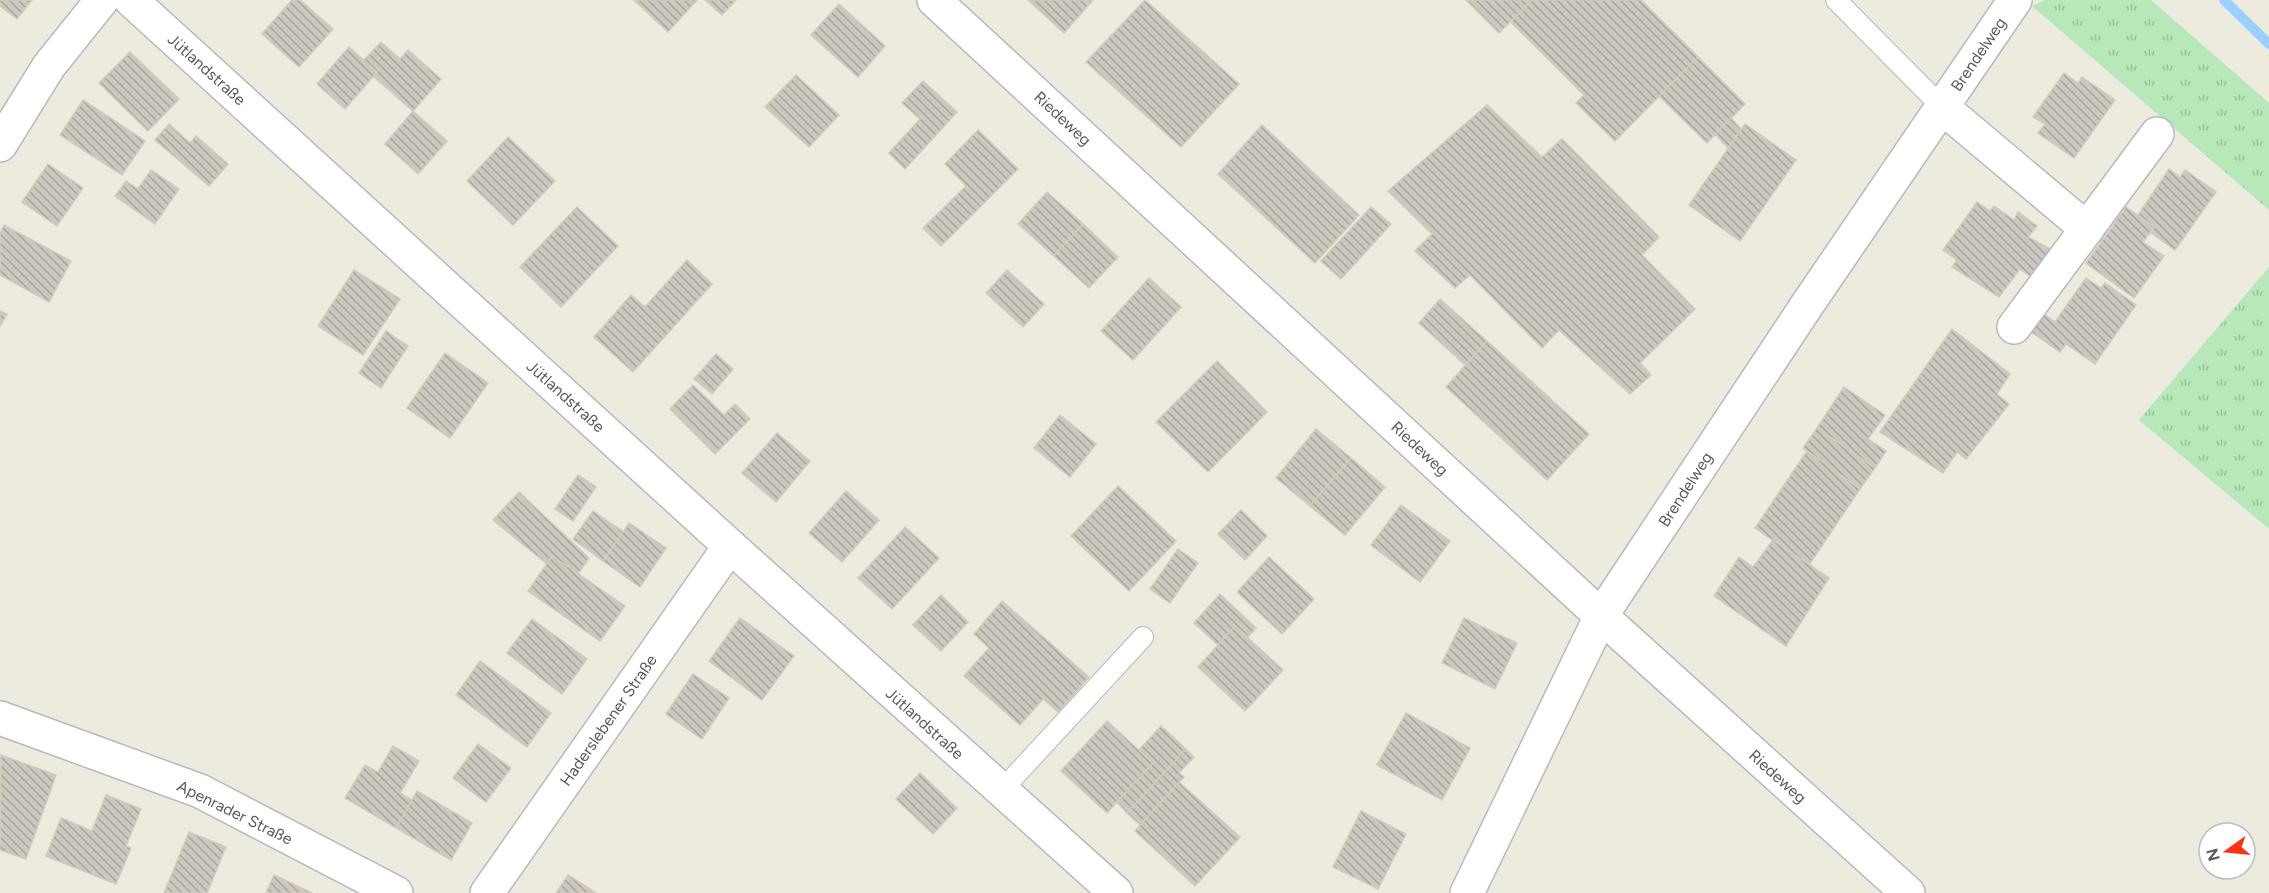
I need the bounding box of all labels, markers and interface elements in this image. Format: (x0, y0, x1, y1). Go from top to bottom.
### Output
street label: Brendelweg (1947, 14, 2010, 95)
street label: Jütlandstraße (164, 30, 250, 109)
street label: Riedeweg (1030, 87, 1095, 149)
street label: Jütlandstraße (523, 357, 609, 436)
street label: Riedeweg (1387, 417, 1452, 479)
street label: Brendelweg (1654, 448, 1717, 530)
street label: Haderslebener Straße (556, 651, 661, 790)
street label: Jütlandstraße (882, 684, 968, 763)
street label: Riedeweg (1745, 746, 1810, 807)
street label: Apenrader Straße (174, 776, 296, 849)
north arrow (2197, 821, 2257, 881)
text: N (2202, 846, 2224, 863)

